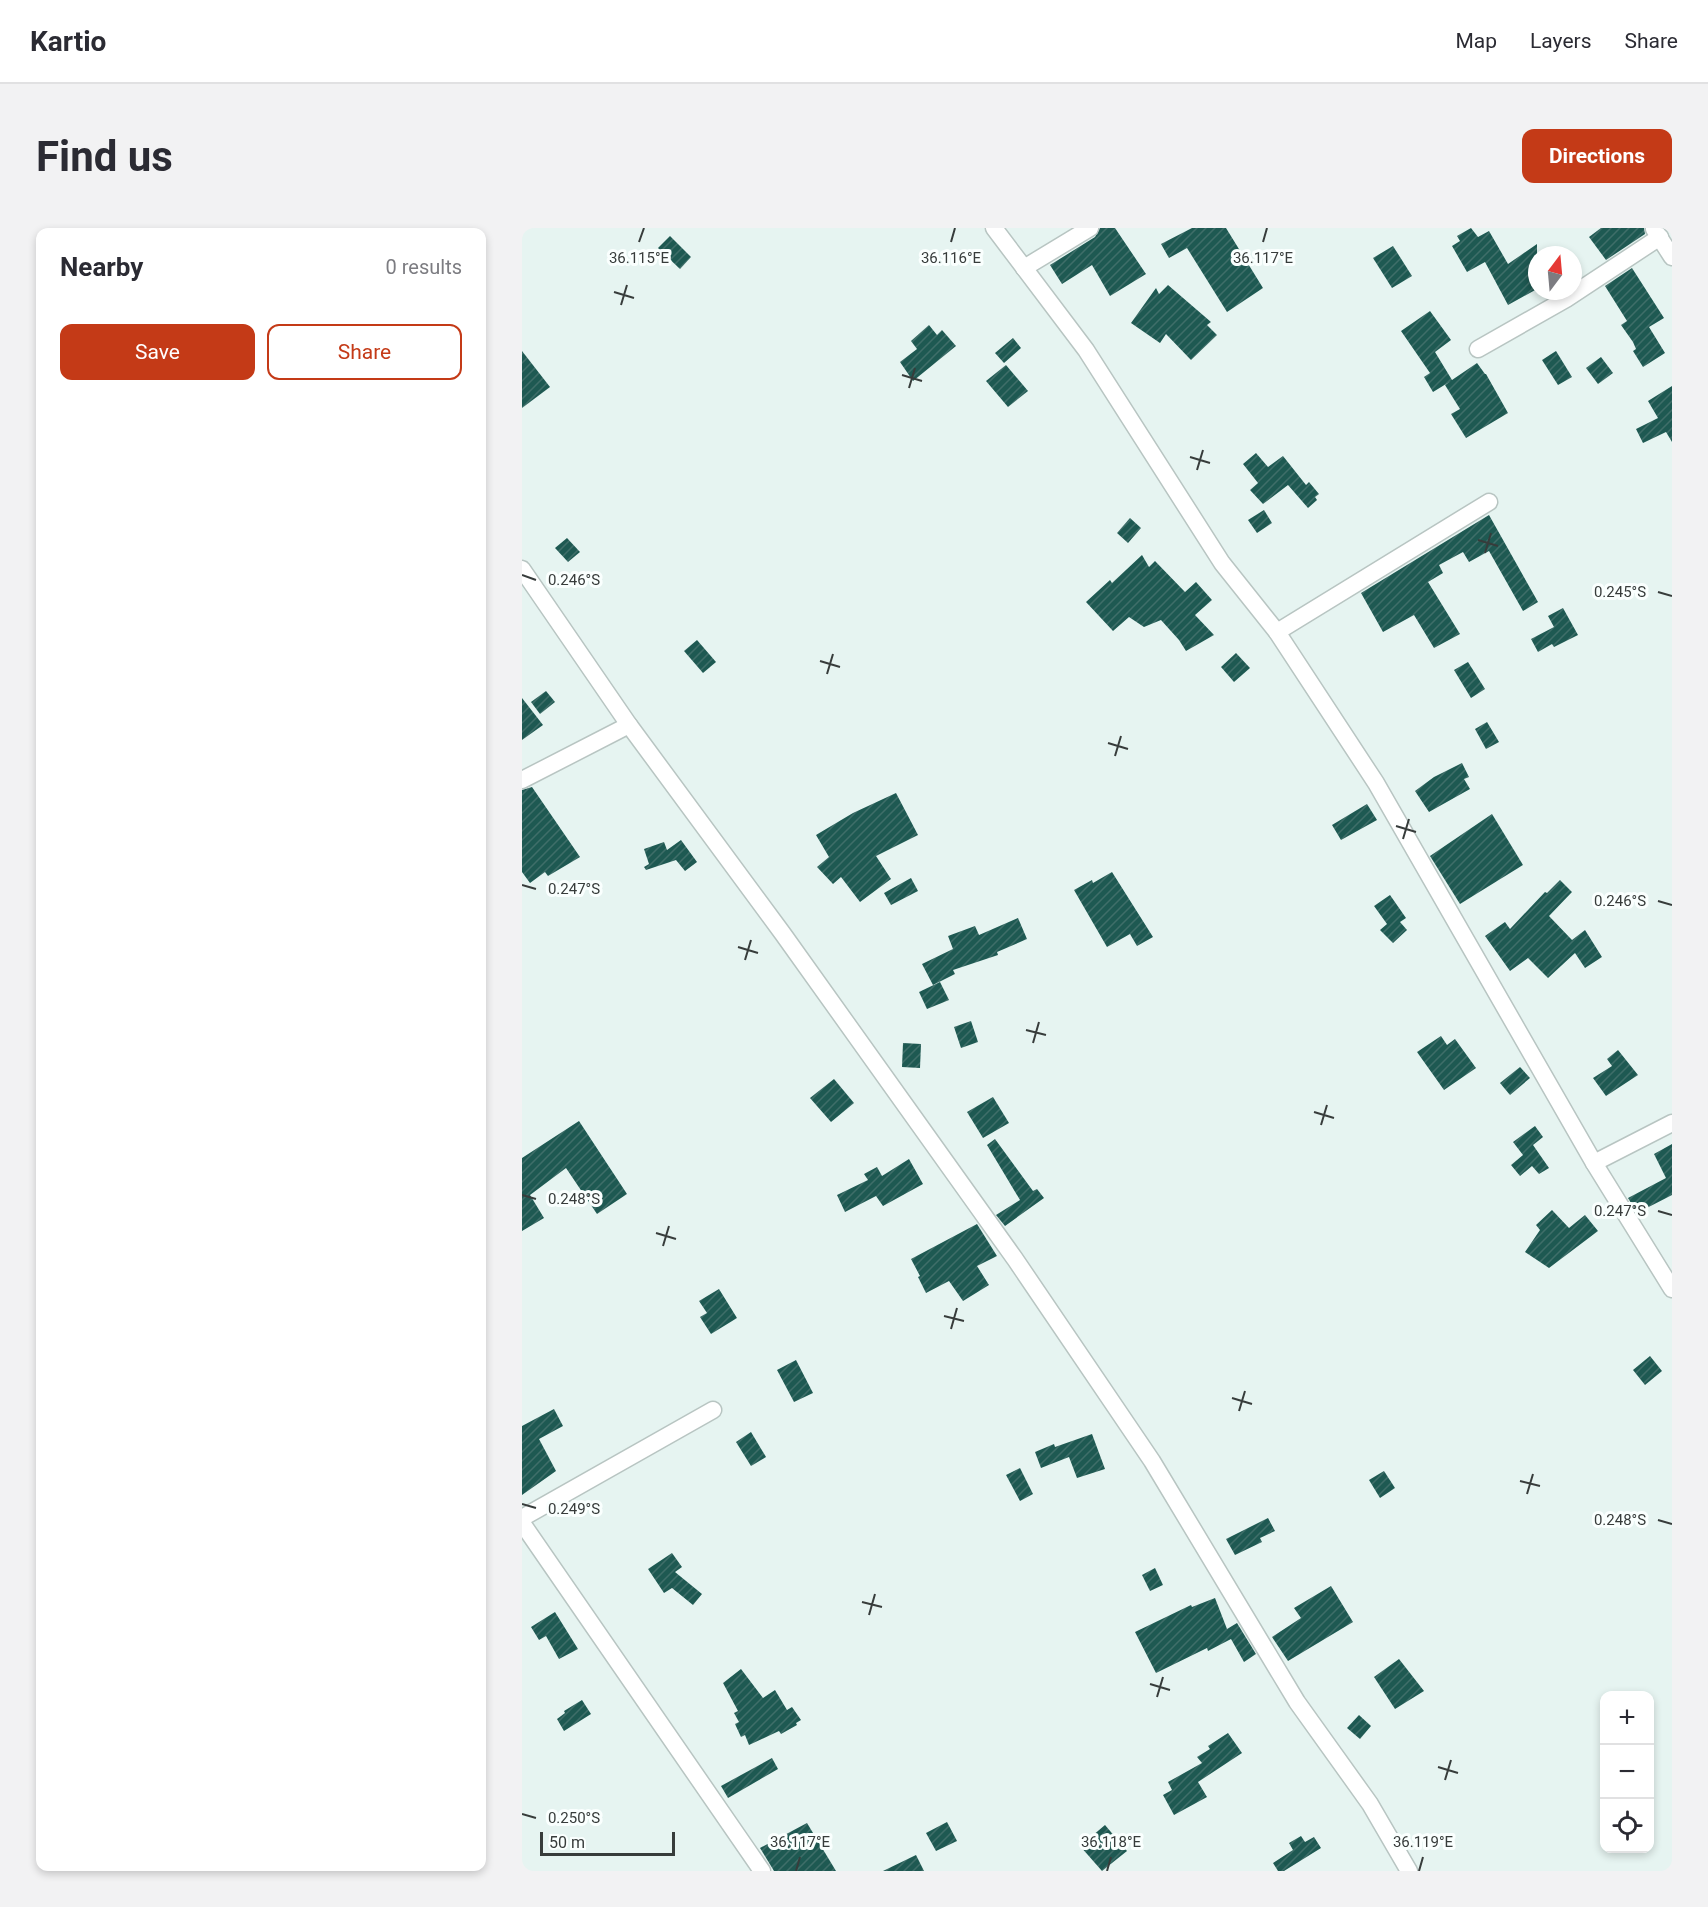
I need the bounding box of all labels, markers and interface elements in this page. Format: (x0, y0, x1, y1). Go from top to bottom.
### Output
text: Kartio (30, 25, 106, 58)
text: Map (1455, 29, 1497, 53)
text: Layers (1530, 29, 1591, 53)
text: Share (1624, 29, 1678, 53)
button: Directions (1522, 129, 1672, 183)
text: Find us (36, 132, 173, 181)
north arrow (1528, 246, 1582, 300)
text: 36.115°E (609, 249, 670, 267)
text: 36.116°E (921, 249, 982, 267)
text: 36.117°E (1233, 249, 1294, 267)
text: Nearby (60, 252, 143, 282)
text: 0 results (386, 255, 462, 279)
button: Save (60, 324, 255, 380)
button: Share (267, 324, 462, 380)
text: 0.246°S (548, 571, 600, 589)
text: 0.245°S (1594, 583, 1646, 601)
text: 0.247°S (548, 880, 600, 898)
text: 0.246°S (1594, 892, 1646, 910)
text: 0.248°S (548, 1190, 600, 1208)
text: 0.247°S (1594, 1202, 1646, 1220)
text: 0.249°S (548, 1500, 600, 1518)
text: 0.248°S (1594, 1511, 1646, 1529)
map controls (1600, 1691, 1654, 1853)
button: + (1600, 1691, 1654, 1745)
button: − (1600, 1745, 1654, 1799)
button: locate (1600, 1799, 1654, 1853)
text: 0.250°S (548, 1809, 600, 1827)
scale bar (540, 1829, 675, 1856)
text: 50 m (549, 1833, 585, 1852)
text: 36.117°E (770, 1833, 831, 1851)
text: 36.118°E (1081, 1833, 1142, 1851)
text: 36.119°E (1393, 1833, 1454, 1851)

